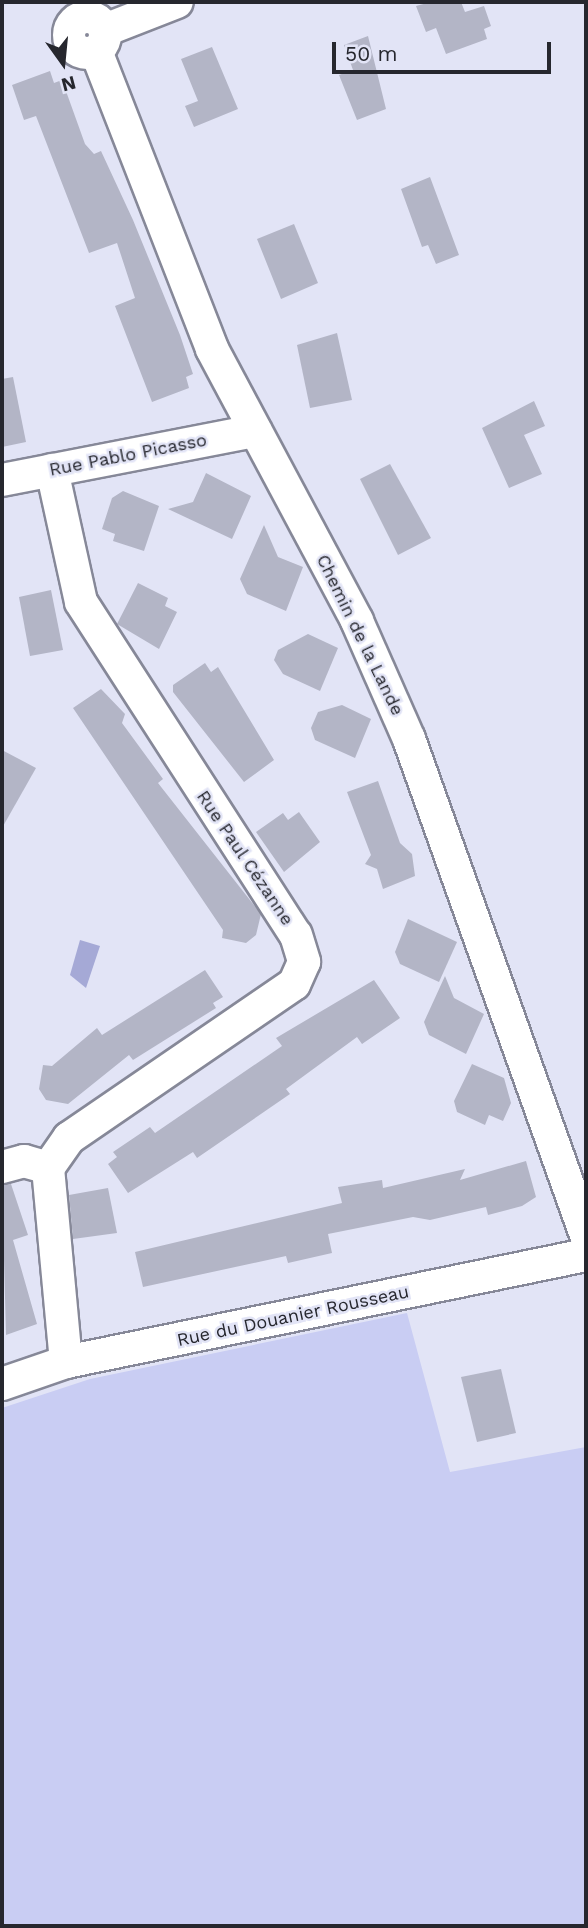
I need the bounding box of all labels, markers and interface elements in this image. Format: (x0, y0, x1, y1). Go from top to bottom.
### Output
north arrow (28, 28, 98, 98)
scale bar (336, 28, 555, 72)
text: 50 m (345, 41, 397, 66)
text: N (59, 71, 78, 97)
street label: Rue Pablo Picasso (47, 429, 209, 481)
street label: Chemin de la Lande (312, 551, 408, 719)
street label: Rue Paul Cézanne (192, 786, 298, 930)
street label: Rue du Douanier Rousseau (175, 1281, 411, 1351)

